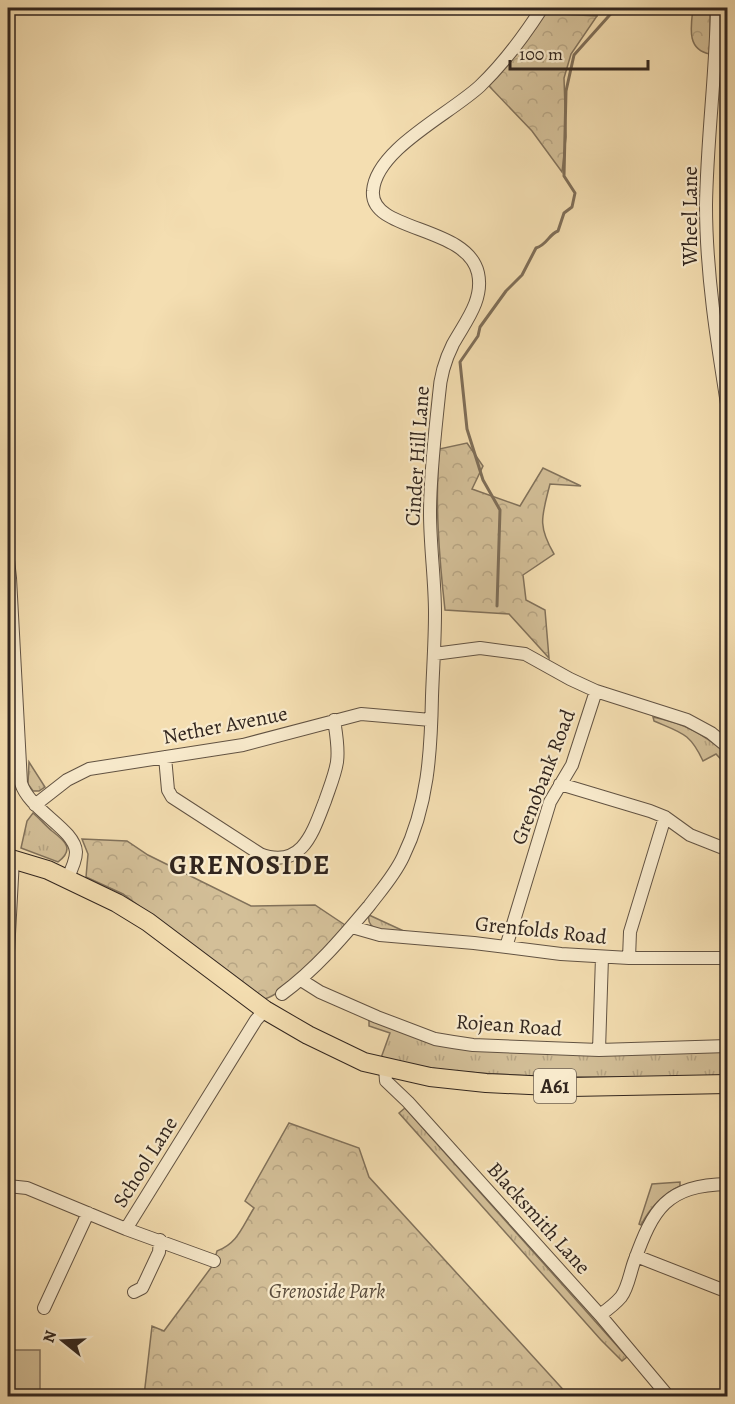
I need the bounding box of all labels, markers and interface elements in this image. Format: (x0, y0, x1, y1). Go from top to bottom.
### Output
scale bar (510, 33, 648, 71)
text: 100 m (519, 42, 563, 66)
street label: Wheel Lane (676, 166, 704, 267)
street label: Cinder Hill Lane (398, 385, 436, 527)
street label: Nether Avenue (160, 699, 290, 751)
street label: Grenobank Road (504, 705, 582, 849)
district label: GRENOSIDE (169, 847, 331, 883)
street label: Grenfolds Road (474, 909, 609, 951)
street label: Rojean Road (455, 1007, 564, 1043)
road number: A61 (534, 1069, 576, 1103)
street label: School Lane (106, 1111, 184, 1213)
street label: Blacksmith Lane (481, 1156, 597, 1280)
park label: Grenoside Park (269, 1277, 385, 1305)
north arrow (33, 1311, 93, 1371)
text: N (37, 1327, 62, 1346)

